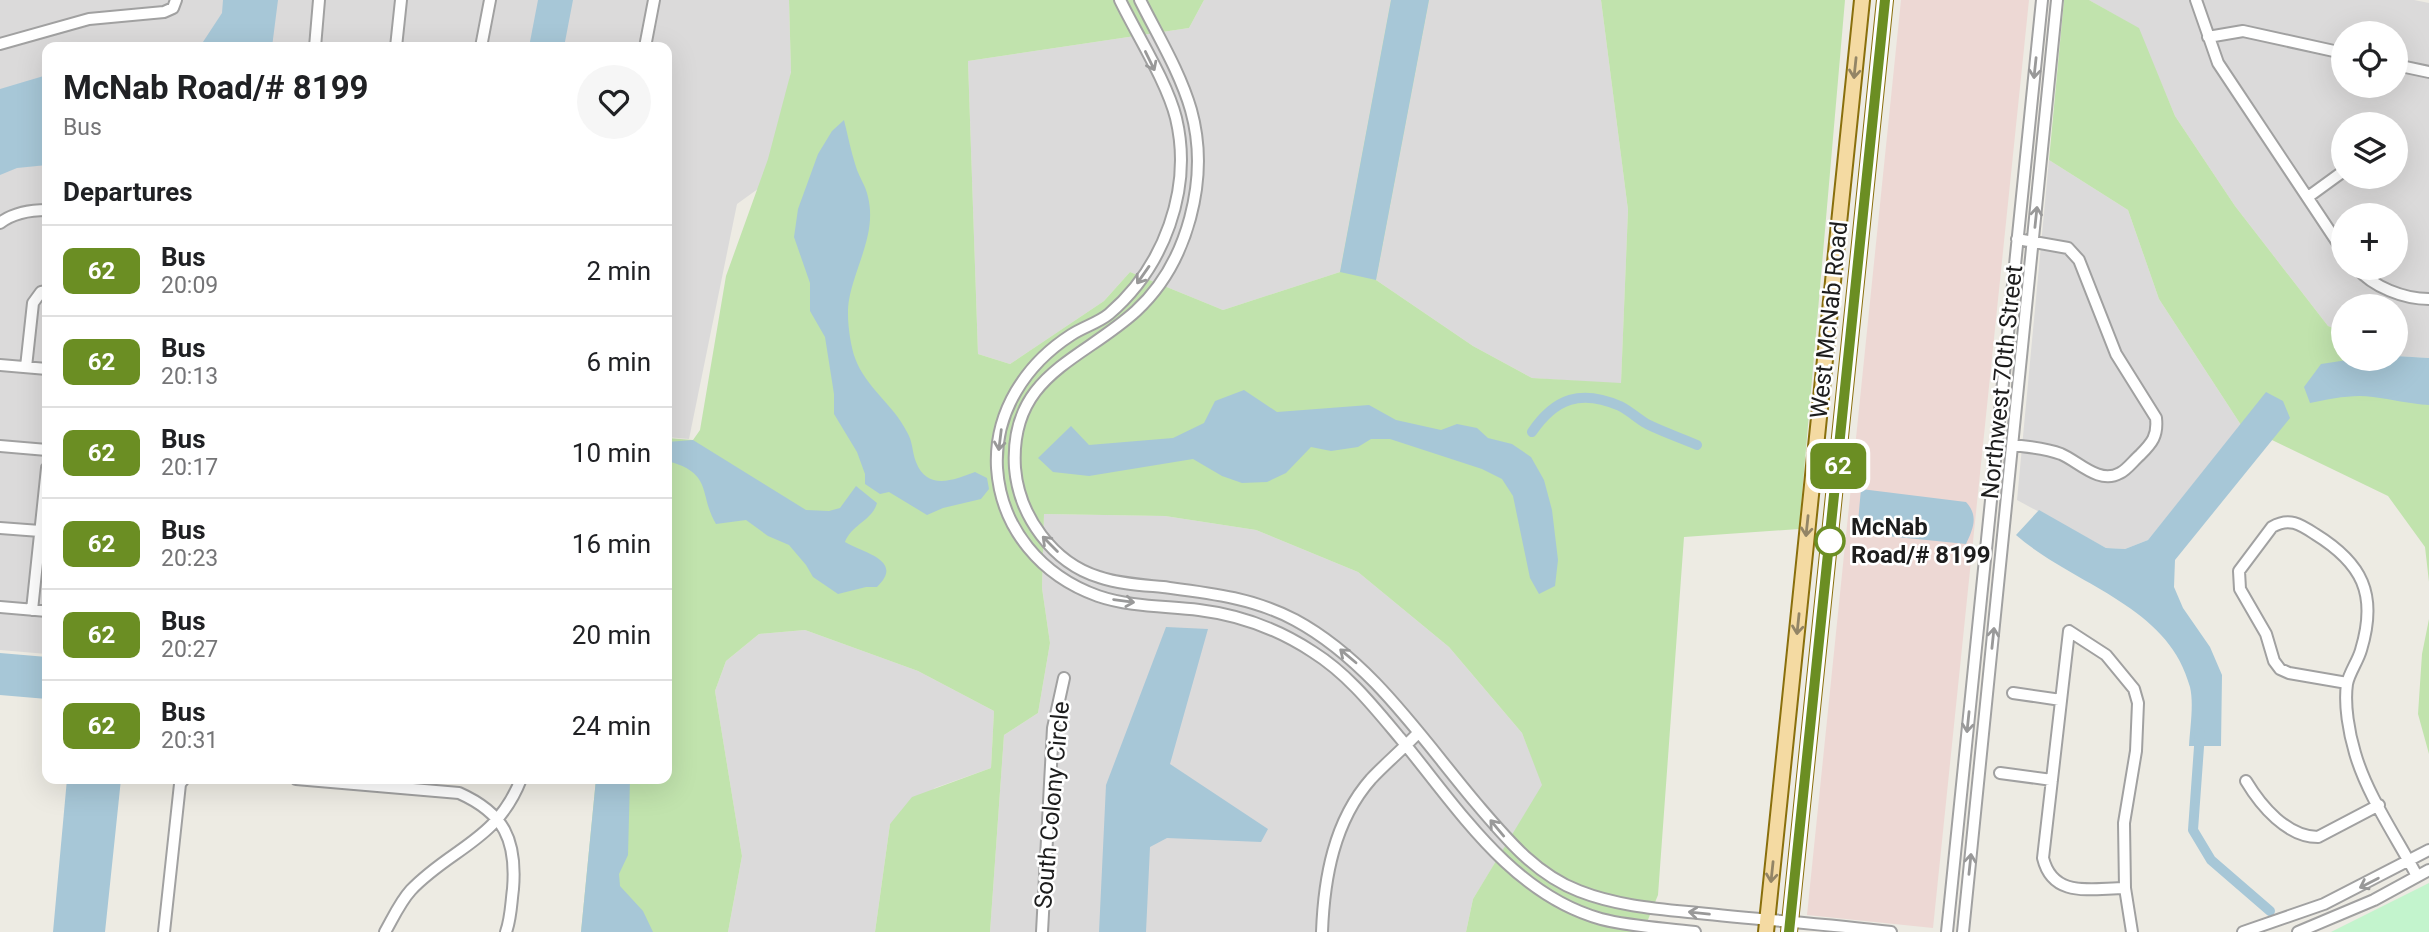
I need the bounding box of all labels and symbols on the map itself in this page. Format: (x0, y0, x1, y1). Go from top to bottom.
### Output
one-way arrow (1144, 50, 1158, 71)
one-way arrow (1849, 56, 1862, 79)
one-way arrow (2028, 56, 2041, 79)
one-way arrow (2030, 206, 2043, 228)
street label: West McNab Road (1805, 220, 1853, 420)
street label: Northwest 70th Street (1976, 264, 2028, 500)
one-way arrow (1136, 265, 1150, 284)
one-way arrow (993, 428, 1006, 451)
line badge: 62 (1806, 443, 1870, 489)
place label: McNab Road/# 8199 (1851, 513, 1990, 569)
one-way arrow (1801, 514, 1814, 537)
marker: McNab Road/# 8199 (1815, 526, 1845, 556)
one-way arrow (1042, 536, 1059, 553)
one-way arrow (1112, 595, 1135, 608)
one-way arrow (1791, 612, 1804, 635)
one-way arrow (1987, 627, 2000, 650)
one-way arrow (1339, 649, 1357, 664)
street label: South Colony Circle (1029, 700, 1075, 910)
one-way arrow (1961, 710, 1974, 732)
one-way arrow (1489, 819, 1505, 837)
one-way arrow (1964, 853, 1977, 876)
one-way arrow (1766, 860, 1779, 882)
one-way arrow (2359, 876, 2380, 890)
one-way arrow (1688, 907, 1711, 920)

